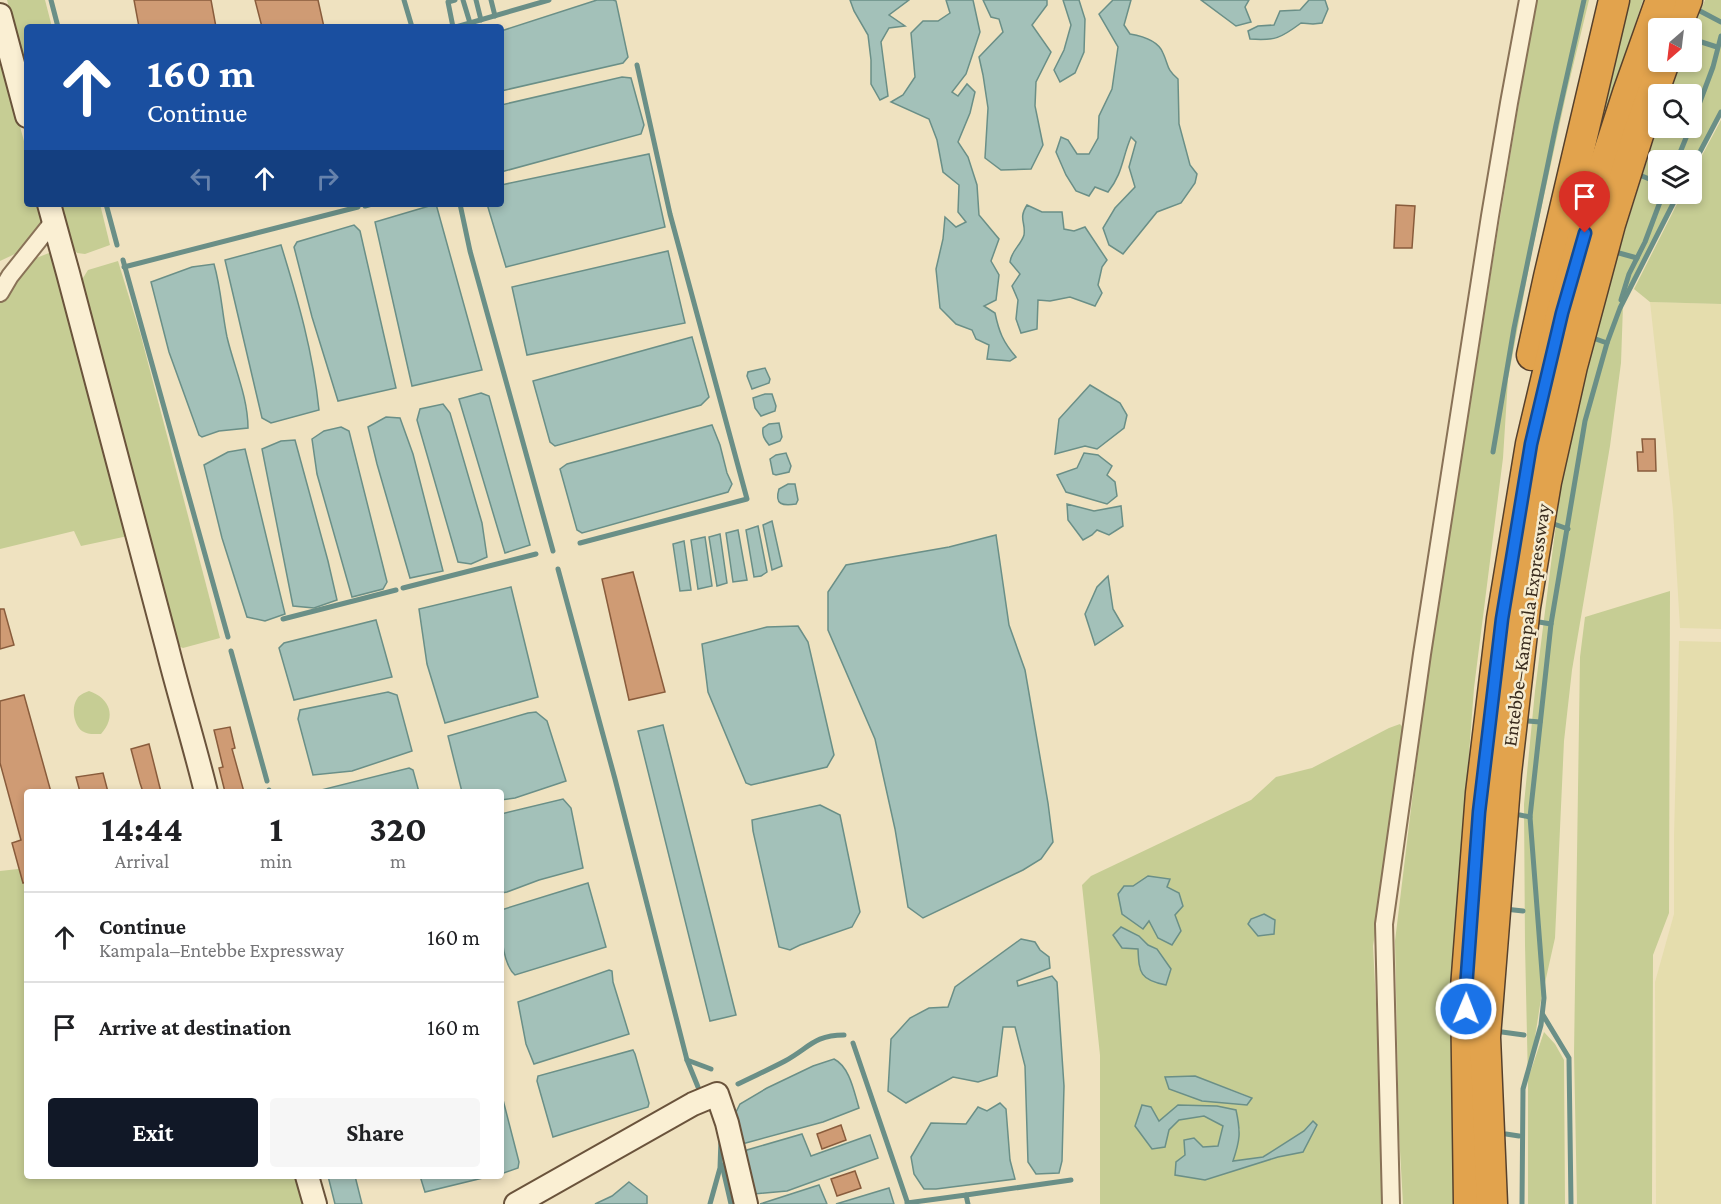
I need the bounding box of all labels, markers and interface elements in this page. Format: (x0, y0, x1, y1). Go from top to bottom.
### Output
north arrow (1648, 18, 1702, 72)
map controls (1648, 18, 1702, 204)
icon: ahead (48, 48, 126, 126)
text: 160 m (147, 49, 255, 96)
button: search (1648, 84, 1702, 138)
text: Continue (147, 98, 247, 128)
button: layers (1648, 150, 1702, 204)
icon: left (185, 162, 218, 195)
icon: ahead (248, 162, 281, 195)
icon: right (311, 162, 344, 195)
pin (1559, 171, 1610, 233)
icon: arrive (1568, 180, 1601, 213)
street label: Entebbe–Kampala Expressway (1498, 501, 1555, 748)
text: 14:44 (101, 809, 183, 849)
text: 1 (269, 809, 283, 849)
text: 320 (369, 809, 427, 849)
text: Arrival (115, 850, 169, 872)
text: min (260, 850, 292, 872)
text: m (390, 850, 406, 872)
text: Continue (99, 914, 186, 939)
icon: ahead (48, 921, 81, 954)
text: 160 m (427, 925, 480, 950)
text: Kampala–Entebbe Expressway (99, 939, 344, 961)
position arrow (1434, 977, 1498, 1041)
icon: arrive (48, 1011, 81, 1044)
text: Arrive at destination (99, 1015, 291, 1040)
text: 160 m (427, 1015, 480, 1040)
button: Exit (48, 1098, 258, 1167)
button: Share (270, 1098, 480, 1167)

